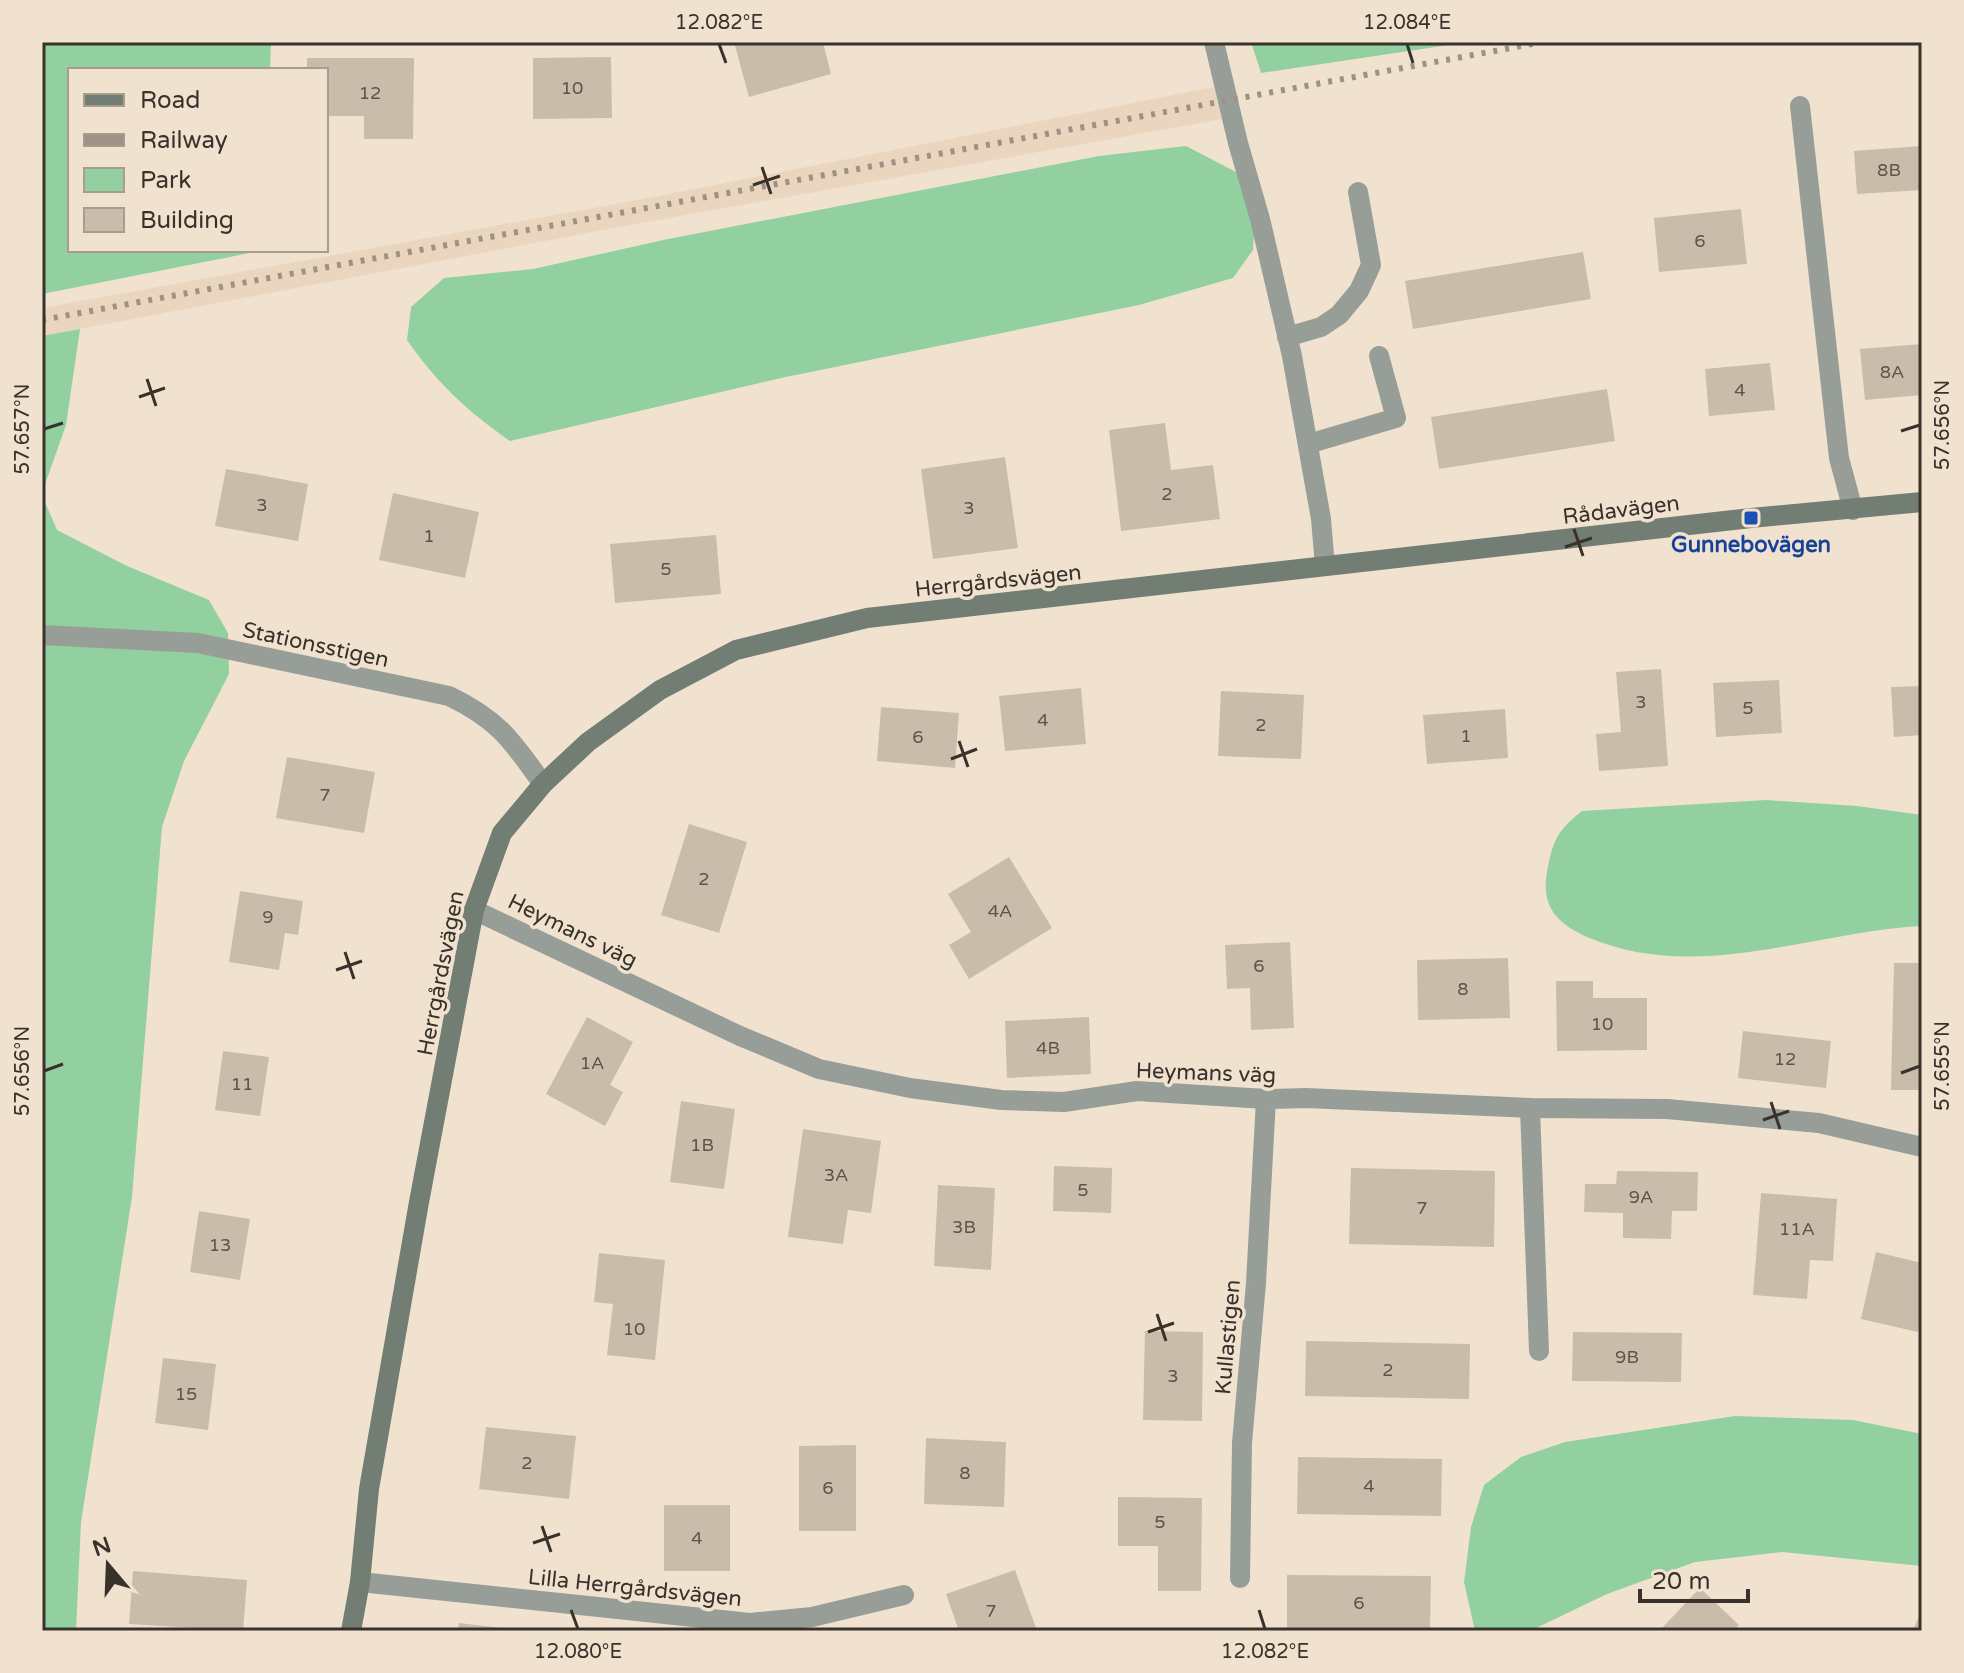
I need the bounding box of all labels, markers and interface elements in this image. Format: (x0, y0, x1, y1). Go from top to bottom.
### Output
text: 12.082°E (675, 11, 763, 35)
text: 12.084°E (1363, 11, 1451, 35)
legend (68, 68, 328, 252)
house number: 10 (561, 77, 583, 99)
house number: 12 (359, 82, 381, 104)
text: Road (140, 86, 200, 115)
text: Railway (140, 126, 228, 155)
house number: 8B (1877, 159, 1901, 181)
text: Park (140, 166, 191, 195)
text: Building (140, 206, 234, 235)
house number: 6 (1694, 230, 1706, 252)
house number: 8A (1880, 361, 1904, 383)
house number: 4 (1734, 379, 1746, 401)
text: 57.656°N (1931, 380, 1955, 470)
text: 57.657°N (11, 383, 35, 475)
house number: 2 (1161, 483, 1173, 505)
street label: Rådavägen (1561, 490, 1681, 530)
house number: 3 (256, 494, 268, 516)
house number: 3 (963, 497, 975, 519)
marker: Gunnebovägen (1742, 509, 1760, 527)
house number: 1 (423, 525, 435, 547)
place label: Gunnebovägen (1671, 532, 1831, 558)
house number: 5 (660, 558, 672, 580)
street label: Herrgårdsvägen (913, 559, 1083, 603)
street label: Stationsstigen (240, 617, 391, 673)
house number: 3 (1635, 691, 1647, 713)
house number: 5 (1742, 697, 1754, 719)
house number: 4 (1037, 709, 1049, 731)
house number: 2 (1255, 714, 1267, 736)
house number: 1 (1460, 725, 1472, 747)
house number: 6 (912, 726, 924, 748)
house number: 7 (319, 784, 331, 806)
house number: 2 (698, 868, 710, 890)
street label: Herrgårdsvägen (412, 888, 470, 1058)
street label: Heymans väg (504, 888, 641, 973)
house number: 4A (988, 900, 1012, 922)
house number: 9 (262, 906, 274, 928)
house number: 6 (1253, 955, 1265, 977)
house number: 8 (1457, 978, 1469, 1000)
house number: 10 (1591, 1013, 1613, 1035)
text: 57.655°N (1931, 1021, 1955, 1111)
text: 57.656°N (11, 1026, 35, 1116)
house number: 4B (1036, 1037, 1060, 1059)
house number: 12 (1774, 1048, 1796, 1070)
house number: 1A (580, 1052, 604, 1074)
street label: Heymans väg (1135, 1058, 1277, 1088)
house number: 11 (231, 1073, 253, 1095)
house number: 1B (690, 1134, 714, 1156)
house number: 3A (824, 1164, 848, 1186)
house number: 5 (1077, 1179, 1089, 1201)
house number: 9A (1629, 1186, 1653, 1208)
house number: 7 (1416, 1197, 1428, 1219)
house number: 3B (952, 1216, 976, 1238)
house number: 11A (1779, 1218, 1815, 1240)
house number: 13 (209, 1234, 231, 1256)
street label: Kullastigen (1210, 1278, 1246, 1396)
house number: 10 (623, 1318, 645, 1340)
house number: 9B (1615, 1346, 1639, 1368)
house number: 2 (1382, 1359, 1394, 1381)
house number: 3 (1167, 1365, 1179, 1387)
house number: 15 (175, 1383, 197, 1405)
house number: 2 (521, 1452, 533, 1474)
house number: 8 (959, 1462, 971, 1484)
house number: 4 (1363, 1475, 1375, 1497)
house number: 6 (822, 1477, 834, 1499)
house number: 5 (1154, 1511, 1166, 1533)
north arrow (68, 1525, 148, 1605)
house number: 4 (691, 1527, 703, 1549)
text: N (89, 1532, 114, 1562)
scale bar (1640, 1553, 1748, 1603)
street label: Lilla Herrgårdsvägen (527, 1564, 743, 1612)
text: 20 m (1652, 1567, 1710, 1596)
house number: 6 (1353, 1592, 1365, 1614)
house number: 7 (985, 1600, 997, 1622)
text: 12.080°E (534, 1640, 622, 1664)
text: 12.082°E (1221, 1640, 1309, 1664)

